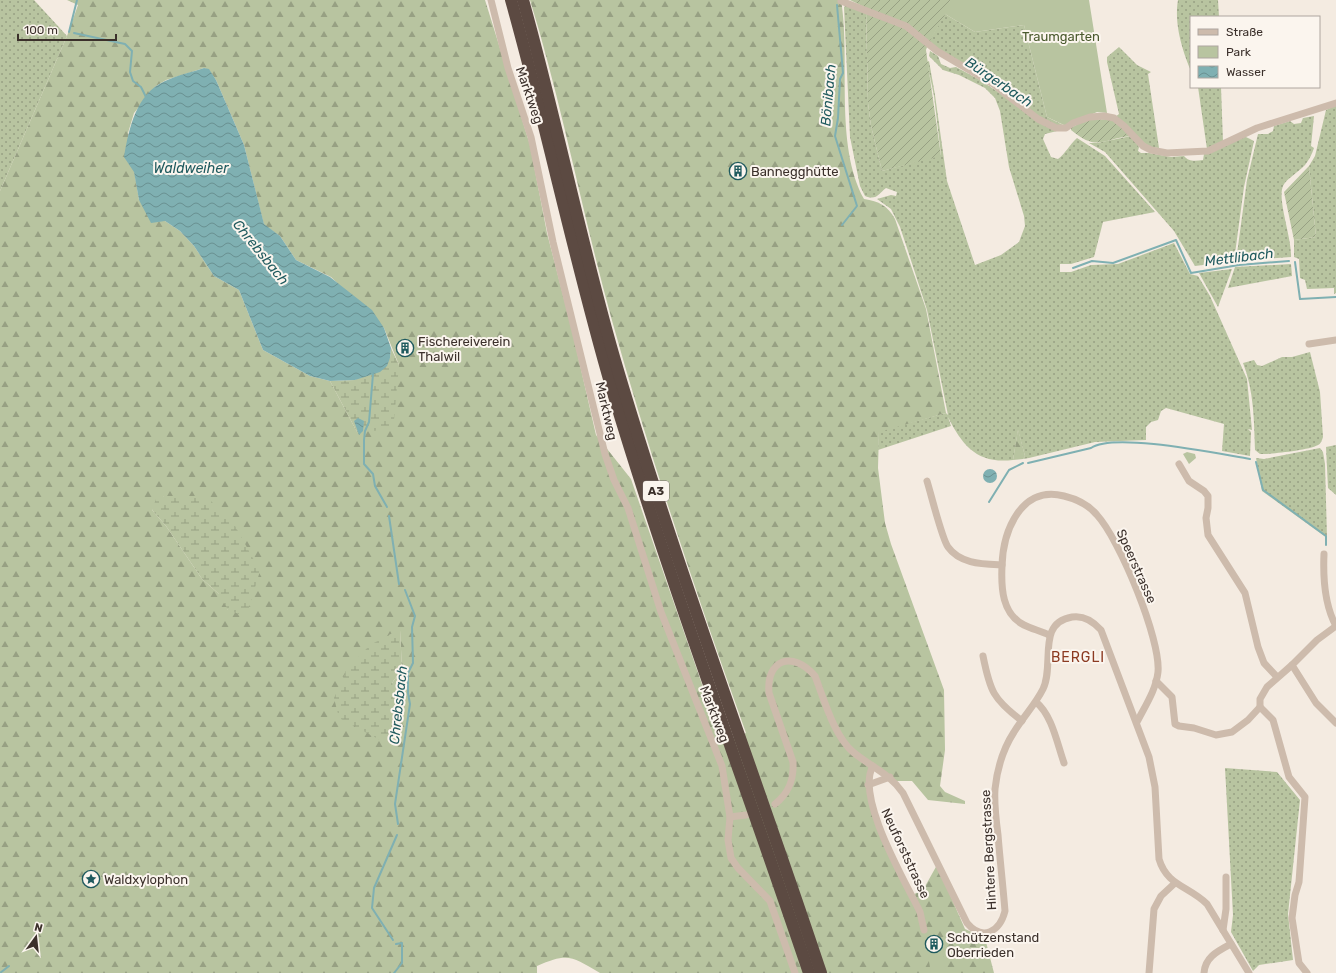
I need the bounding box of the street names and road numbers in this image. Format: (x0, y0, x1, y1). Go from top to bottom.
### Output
street label: Marktweg (512, 65, 546, 126)
street label: Marktweg (592, 380, 621, 442)
road number: A3 (643, 481, 669, 501)
street label: Speerstrasse (1114, 527, 1160, 606)
street label: Marktweg (696, 684, 732, 745)
street label: Hintere Bergstrasse (978, 789, 1000, 911)
street label: Neuforststrasse (878, 806, 933, 901)

